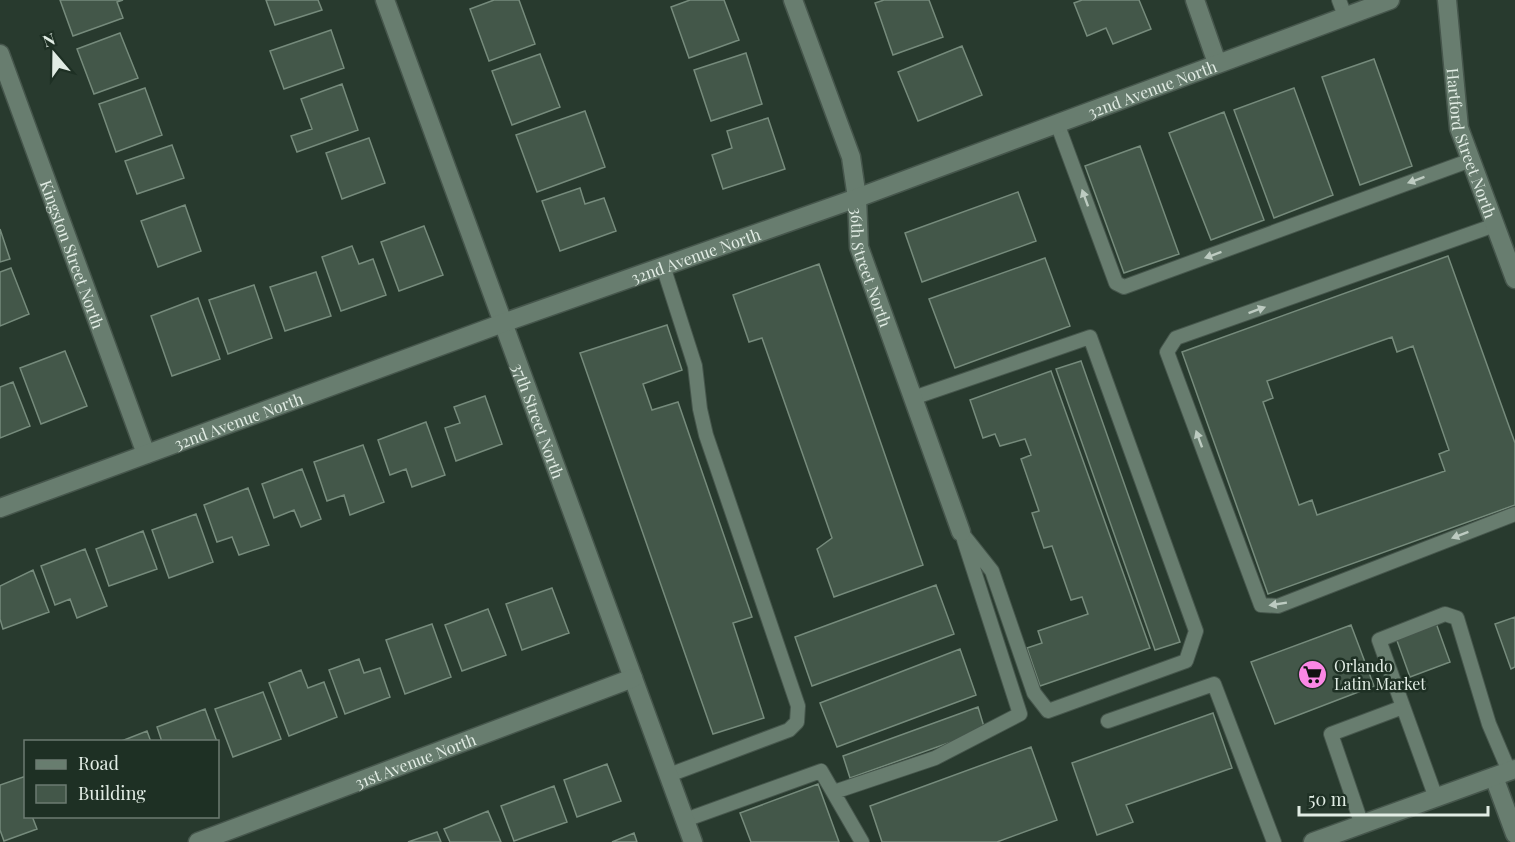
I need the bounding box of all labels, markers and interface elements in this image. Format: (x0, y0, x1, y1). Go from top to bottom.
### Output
north arrow (24, 24, 84, 84)
text: N (40, 27, 58, 51)
street label: 32nd Avenue North (1085, 55, 1220, 122)
street label: Hartford Street North (1443, 67, 1502, 221)
one-way arrow (1407, 176, 1425, 186)
street label: Kingston Street North (36, 177, 110, 332)
one-way arrow (1080, 189, 1089, 207)
street label: 36th Street North (847, 207, 897, 330)
street label: 32nd Avenue North (628, 222, 764, 288)
one-way arrow (1204, 250, 1222, 260)
one-way arrow (1248, 304, 1266, 314)
street label: 37th Street North (508, 360, 570, 482)
street label: 32nd Avenue North (171, 387, 306, 454)
one-way arrow (1194, 430, 1203, 448)
one-way arrow (1451, 530, 1469, 540)
one-way arrow (1269, 599, 1288, 608)
place label: Orlando Latin Market (1334, 655, 1426, 694)
supermarket icon: Orlando Latin Market (1297, 658, 1329, 690)
street label: 31st Avenue North (351, 728, 479, 793)
legend (24, 740, 219, 818)
text: Road (78, 751, 119, 775)
scale bar (1299, 779, 1488, 817)
text: Building (78, 781, 146, 805)
text: 50 m (1308, 787, 1347, 811)

